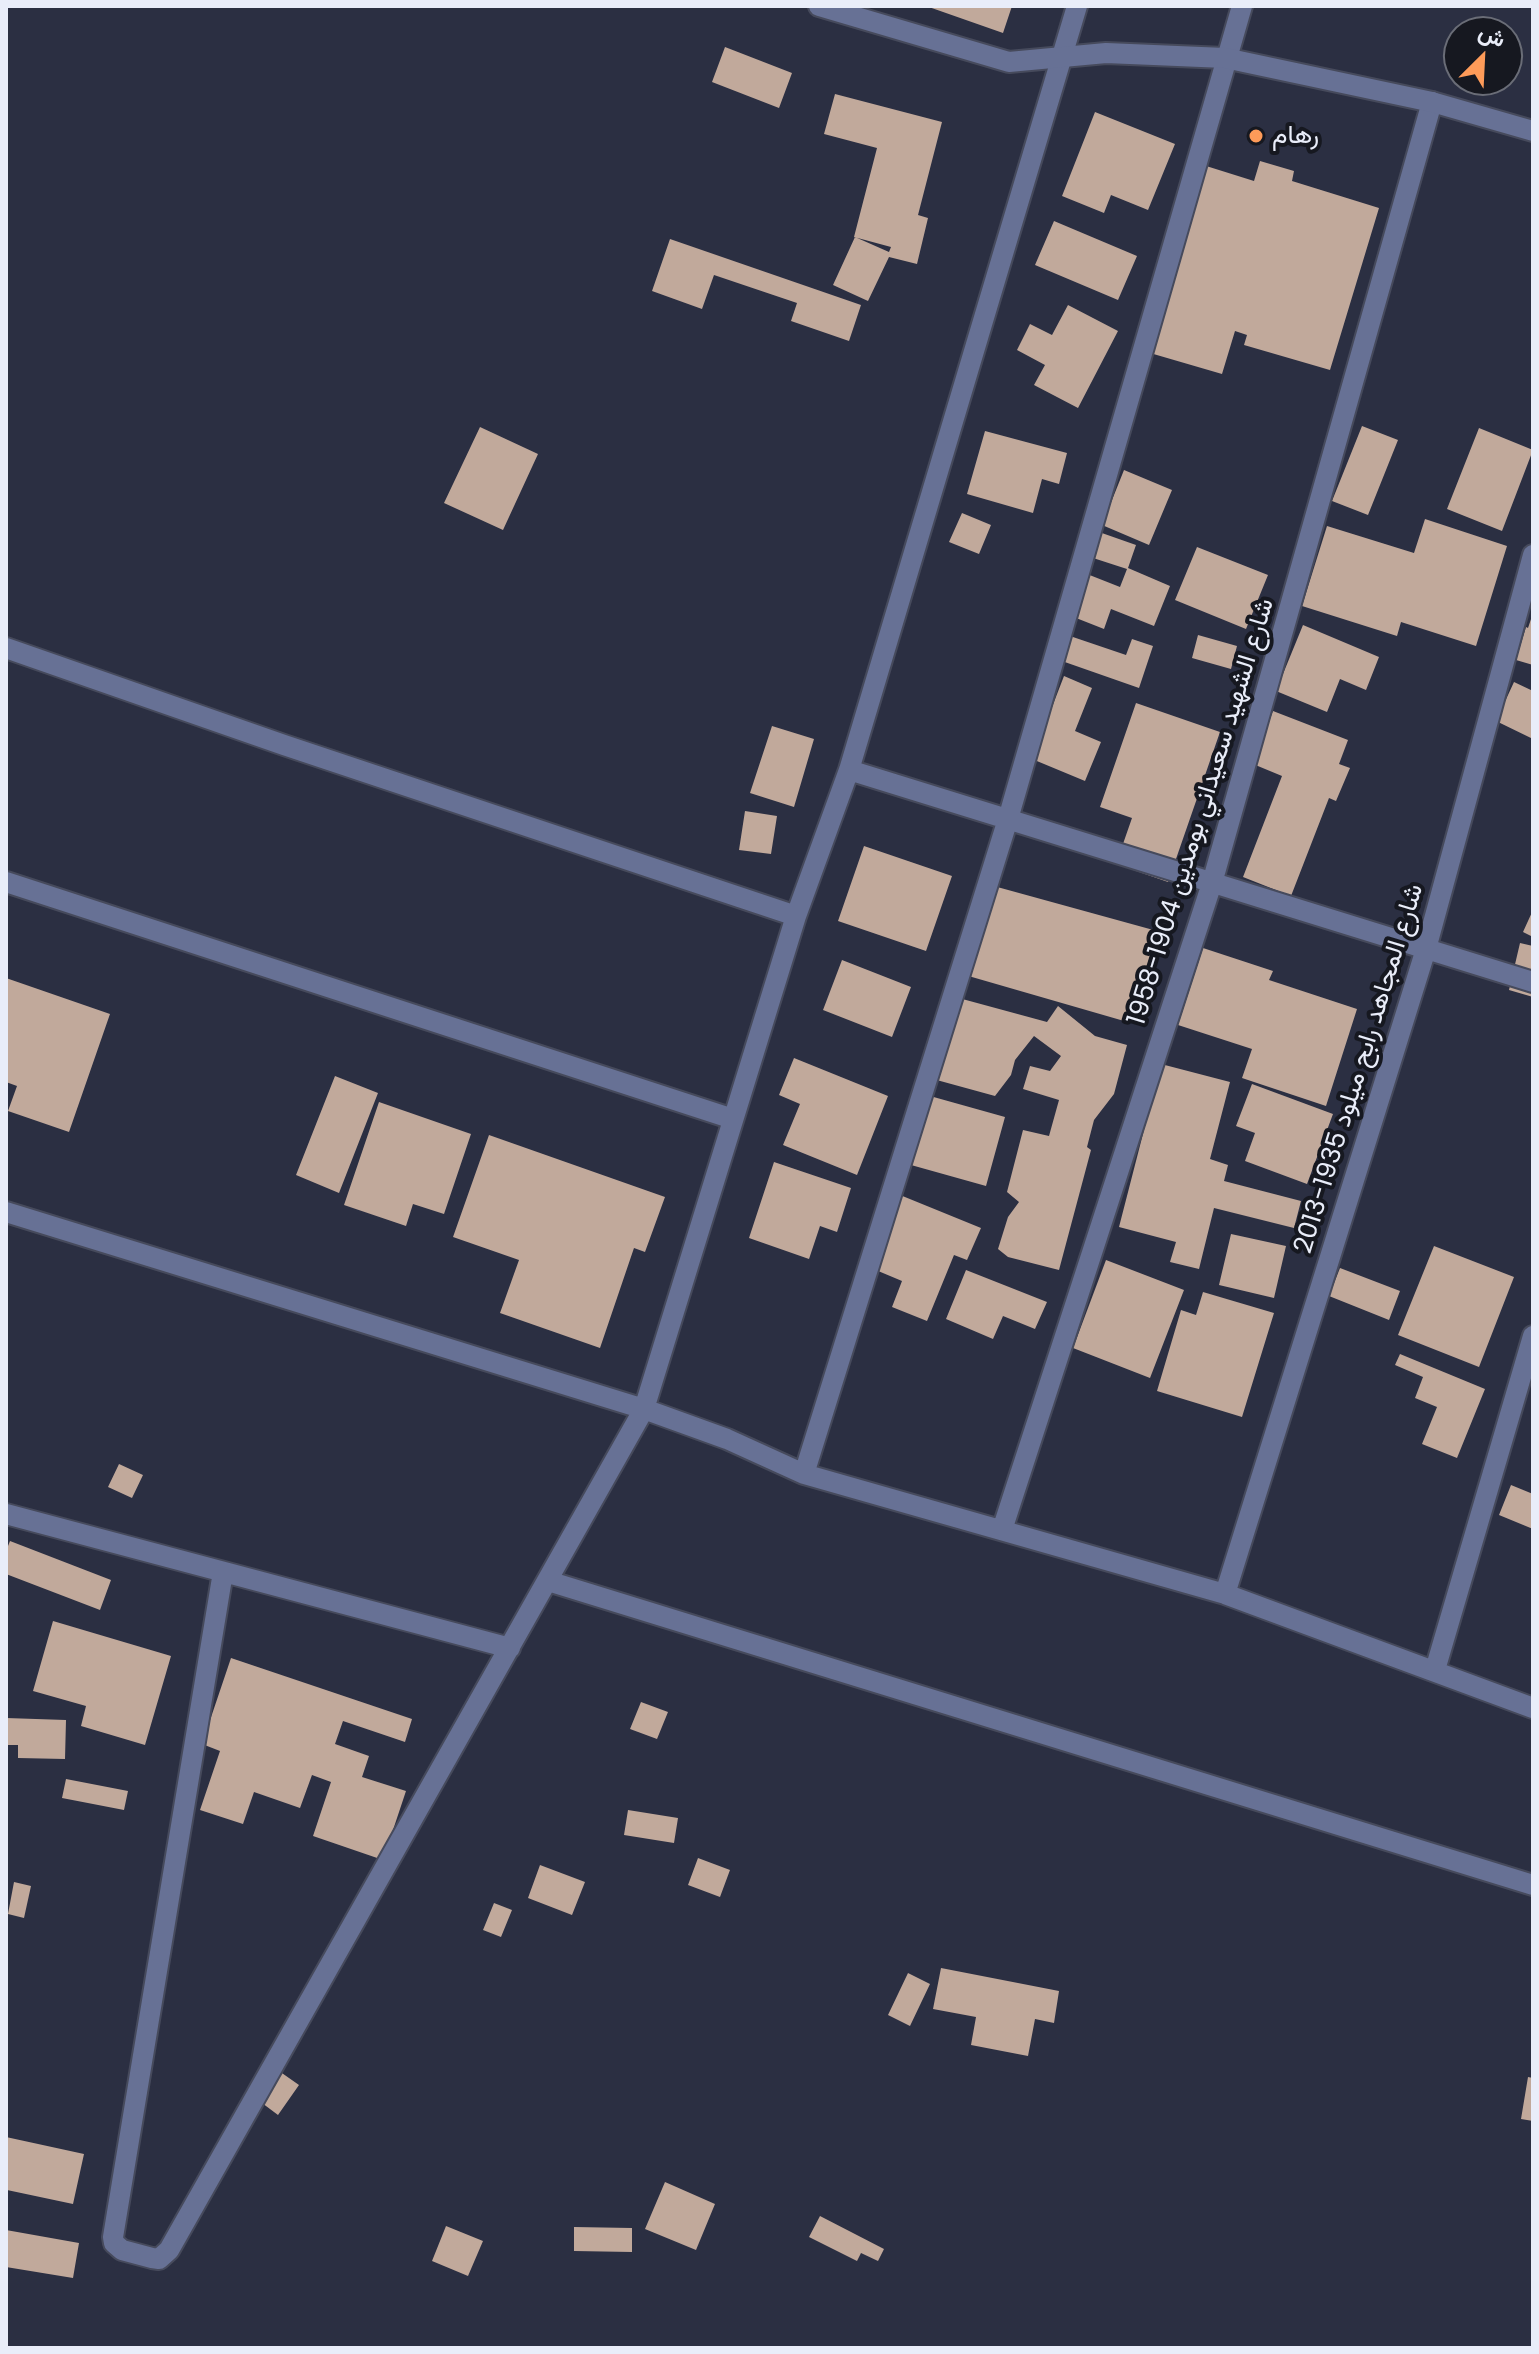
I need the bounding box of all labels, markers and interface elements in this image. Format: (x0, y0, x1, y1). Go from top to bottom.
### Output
north arrow (1443, 16, 1523, 96)
text: ش (1474, 16, 1511, 55)
place label: رهام (1272, 120, 1319, 152)
marker: رهام (1247, 127, 1265, 145)
street label: شارع الشهيد سعيداني بومدين 1904-1958 (1122, 595, 1282, 1029)
street label: شارع المجاهد رابح ميلود 1935-2013 (1289, 880, 1431, 1258)

